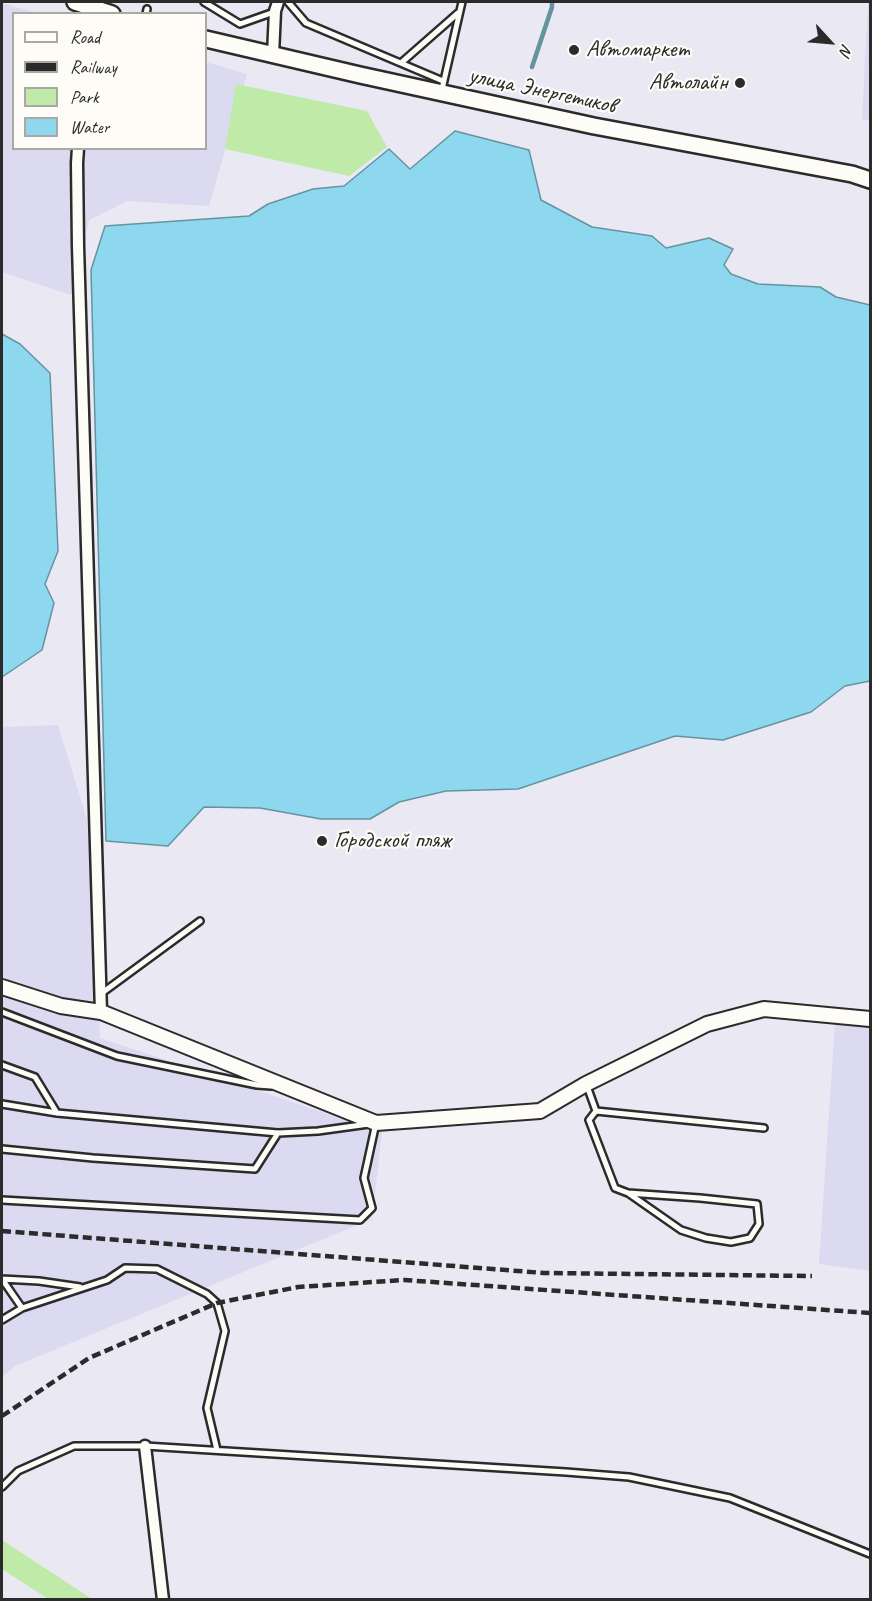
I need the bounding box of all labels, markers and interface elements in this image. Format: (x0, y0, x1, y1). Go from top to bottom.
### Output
legend (12, 12, 207, 150)
north arrow (800, 12, 860, 72)
text: Road (70, 26, 100, 48)
place label: Автомаркет (586, 36, 690, 64)
text: N (835, 41, 857, 59)
marker: Автомаркет (567, 43, 581, 57)
text: Railway (70, 56, 117, 78)
street label: улица Энергетиков (466, 61, 618, 121)
place label: Автолайн (649, 69, 728, 97)
marker: Автолайн (733, 76, 747, 90)
text: Park (70, 86, 99, 108)
text: Water (70, 116, 109, 138)
place label: Городской пляж (334, 827, 450, 855)
marker: Городской пляж (315, 834, 329, 848)

